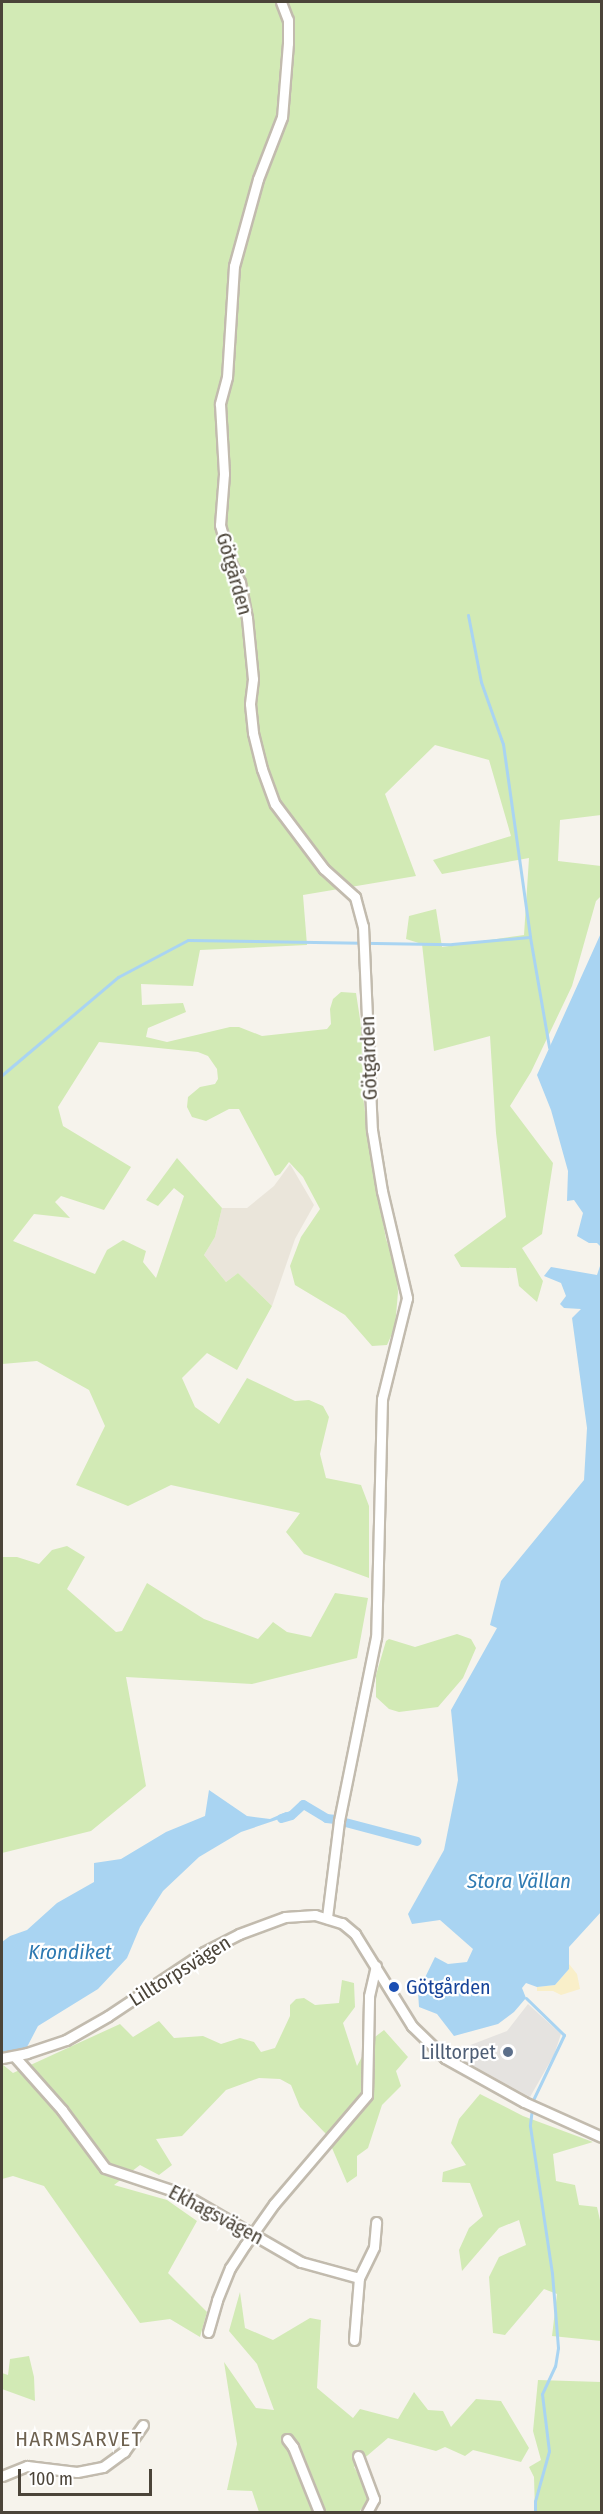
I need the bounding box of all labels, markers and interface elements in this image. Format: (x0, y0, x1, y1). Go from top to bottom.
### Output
street label: Götgården (211, 530, 257, 618)
street label: Götgården (356, 1015, 382, 1101)
water label: Stora Vällan (467, 1868, 571, 1894)
street label: Lilltorpsvägen (125, 1930, 235, 2012)
water label: Krondiket (28, 1939, 112, 1965)
place label: Götgården (406, 1975, 491, 1999)
marker: Götgården (387, 1980, 401, 1994)
place label: Lilltorpet (421, 2040, 496, 2064)
marker: Lilltorpet (501, 2045, 515, 2059)
street label: Ekhagsvägen (164, 2180, 268, 2250)
district label: HARMSARVET (15, 2426, 143, 2452)
scale bar (21, 2457, 154, 2495)
text: 100 m (29, 2468, 73, 2490)

